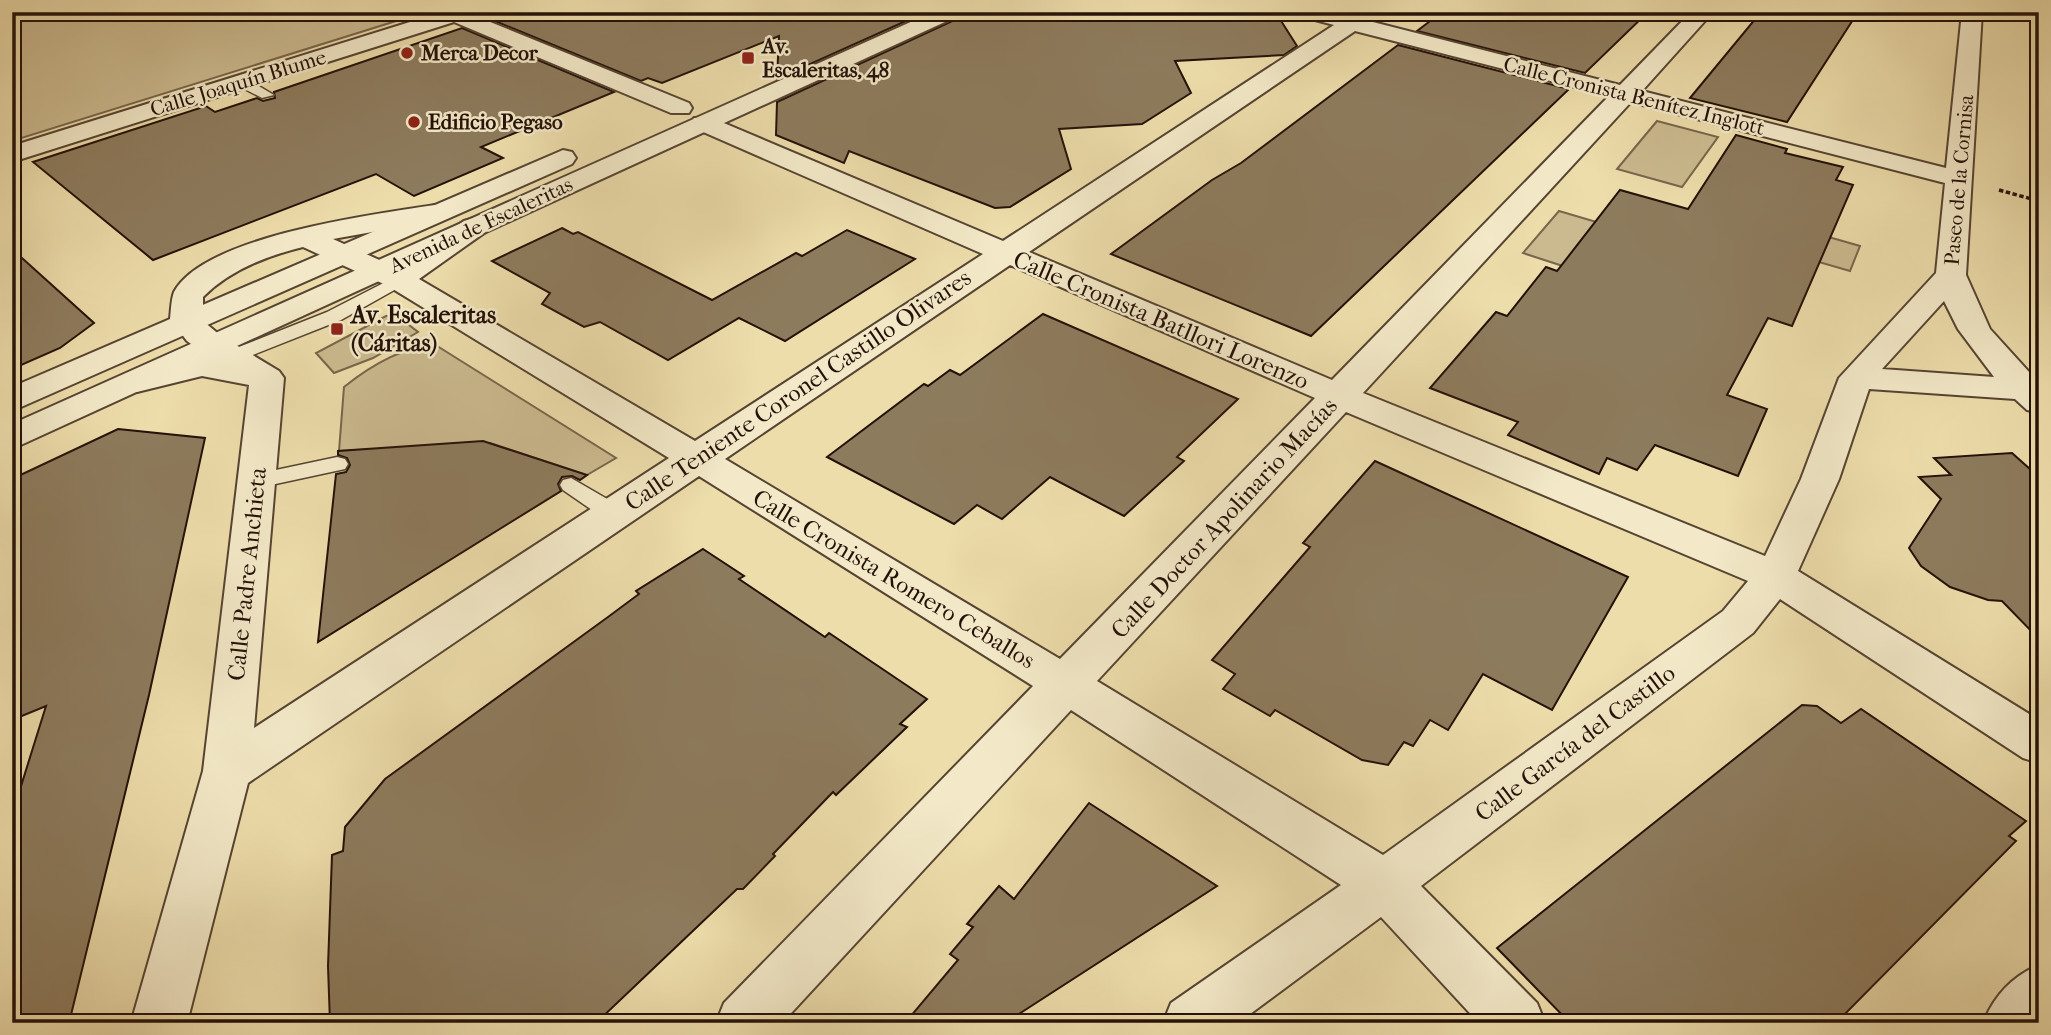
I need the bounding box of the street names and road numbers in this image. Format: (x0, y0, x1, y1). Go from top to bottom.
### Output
street label: Calle Joaquín Blume (147, 45, 329, 121)
street label: Calle Cronista Benítez Inglott (1501, 52, 1768, 140)
street label: Paseo de la Cornisa (1940, 93, 1978, 266)
street label: Avenida de Escaleritas (385, 172, 577, 278)
street label: Calle Cronista Batllori Lorenzo (1009, 245, 1313, 395)
street label: Calle Teniente Coronel Castillo Olivares (620, 263, 976, 517)
street label: Calle Doctor Apolinario Macías (1105, 392, 1343, 644)
street label: Calle Padre Anchieta (222, 465, 272, 682)
street label: Calle Cronista Romero Ceballos (748, 483, 1040, 675)
street label: Calle García del Castillo (1469, 659, 1681, 827)

